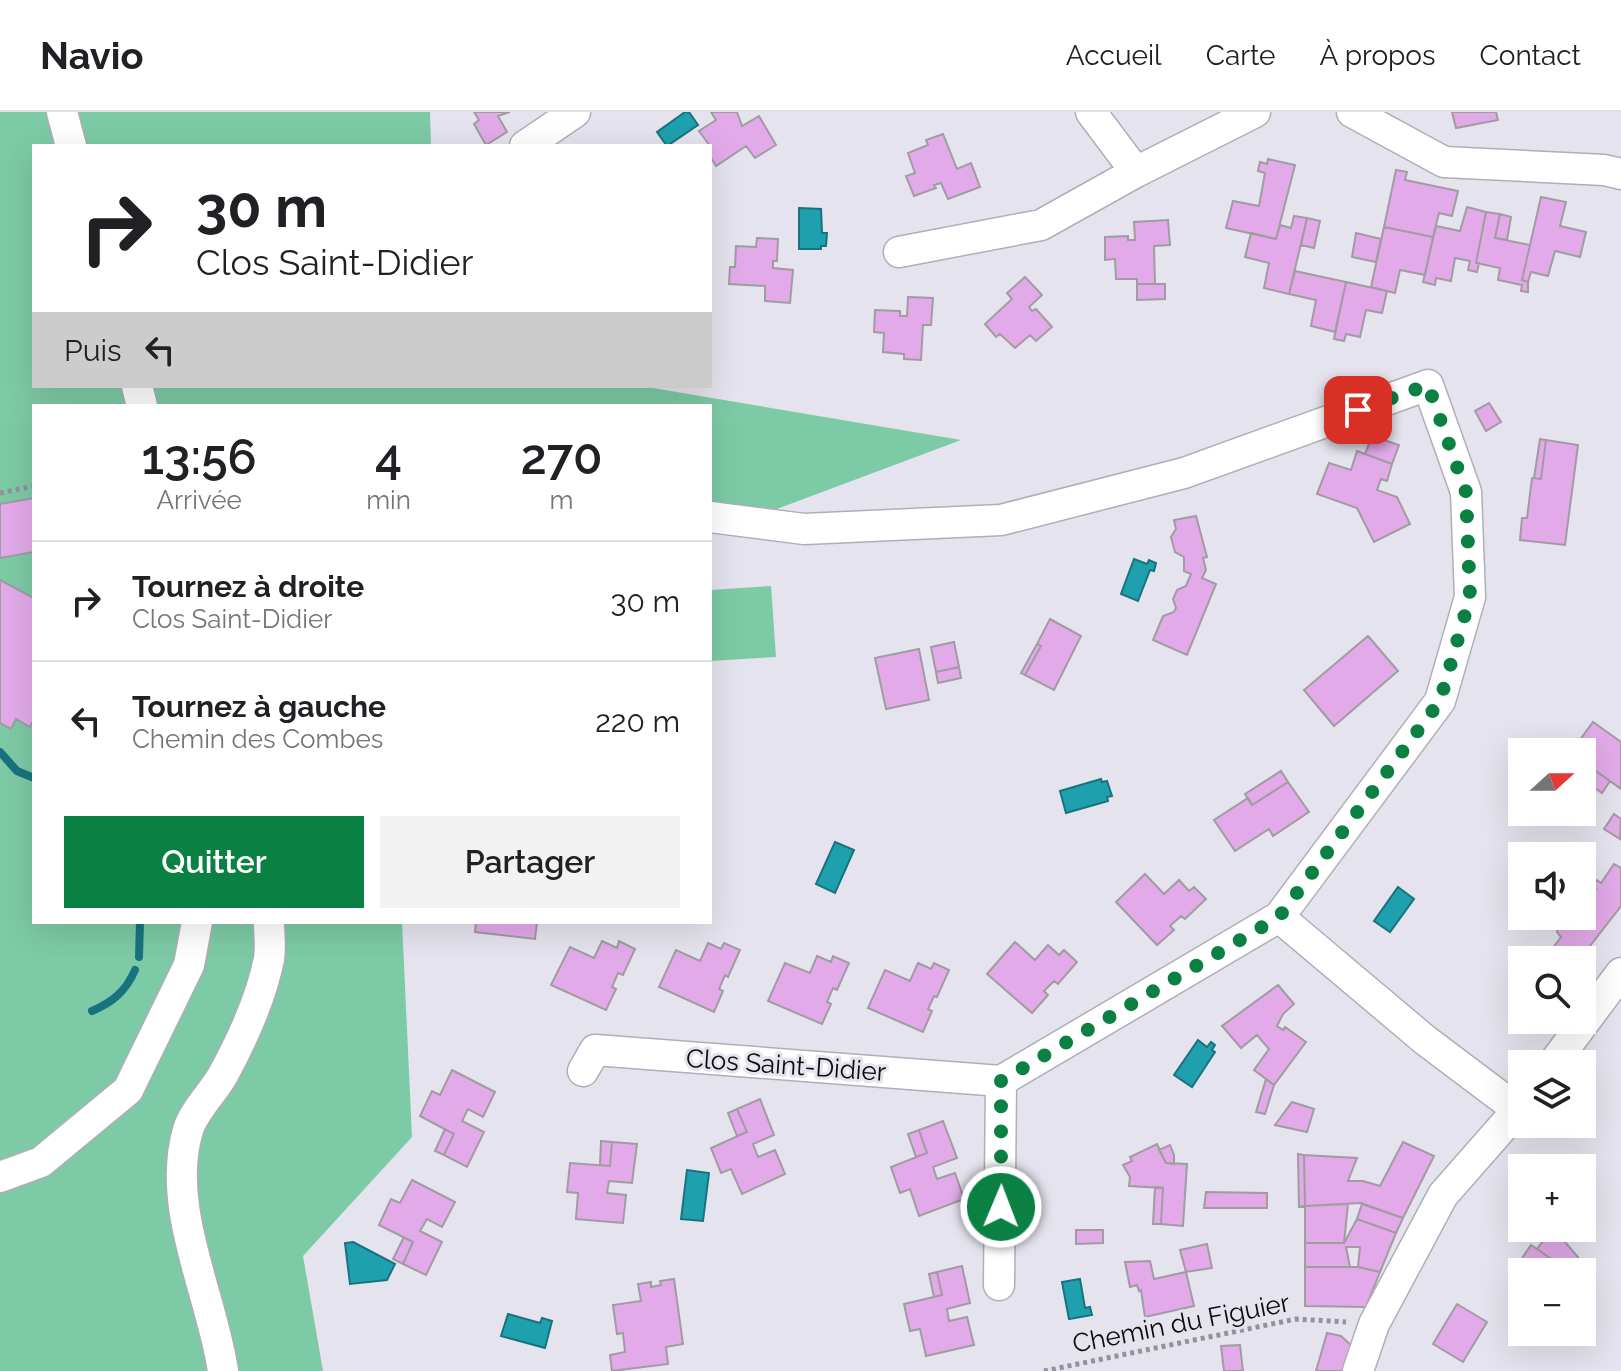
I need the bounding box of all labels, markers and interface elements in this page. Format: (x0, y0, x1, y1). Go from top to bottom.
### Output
text: Navio (40, 33, 143, 78)
text: Accueil (1066, 39, 1162, 72)
text: Carte (1206, 39, 1276, 72)
text: À propos (1320, 39, 1436, 72)
text: Contact (1480, 39, 1581, 72)
text: 30 m (196, 174, 327, 240)
icon: right (64, 176, 168, 280)
text: Clos Saint-Didier (196, 241, 473, 283)
icon: left (138, 328, 182, 372)
text: Puis (64, 333, 122, 368)
pin (1324, 376, 1392, 444)
icon: arrive (1336, 388, 1380, 432)
text: 13:56 (141, 429, 257, 485)
text: 4 (375, 429, 402, 485)
text: 270 (520, 429, 603, 485)
text: Arrivée (156, 485, 242, 515)
text: min (366, 485, 411, 515)
text: m (550, 485, 573, 515)
text: Tournez à droite (132, 569, 364, 604)
icon: right (64, 579, 108, 623)
text: 30 m (610, 584, 680, 619)
text: Clos Saint-Didier (132, 604, 332, 634)
text: Tournez à gauche (132, 689, 386, 724)
icon: left (64, 699, 108, 743)
text: 220 m (595, 704, 680, 739)
text: Chemin des Combes (132, 724, 383, 754)
north arrow (1508, 738, 1596, 826)
map controls (1508, 738, 1596, 1346)
button: Quitter (64, 816, 364, 908)
button: Partager (380, 816, 680, 908)
button: sound (1508, 842, 1596, 930)
button: search (1508, 946, 1596, 1034)
street label: Clos Saint-Didier (685, 1043, 887, 1087)
button: layers (1508, 1050, 1596, 1138)
button: + (1508, 1154, 1596, 1242)
position arrow (959, 1165, 1043, 1249)
button: − (1508, 1258, 1596, 1346)
street label: Chemin du Figuier (1070, 1287, 1292, 1359)

